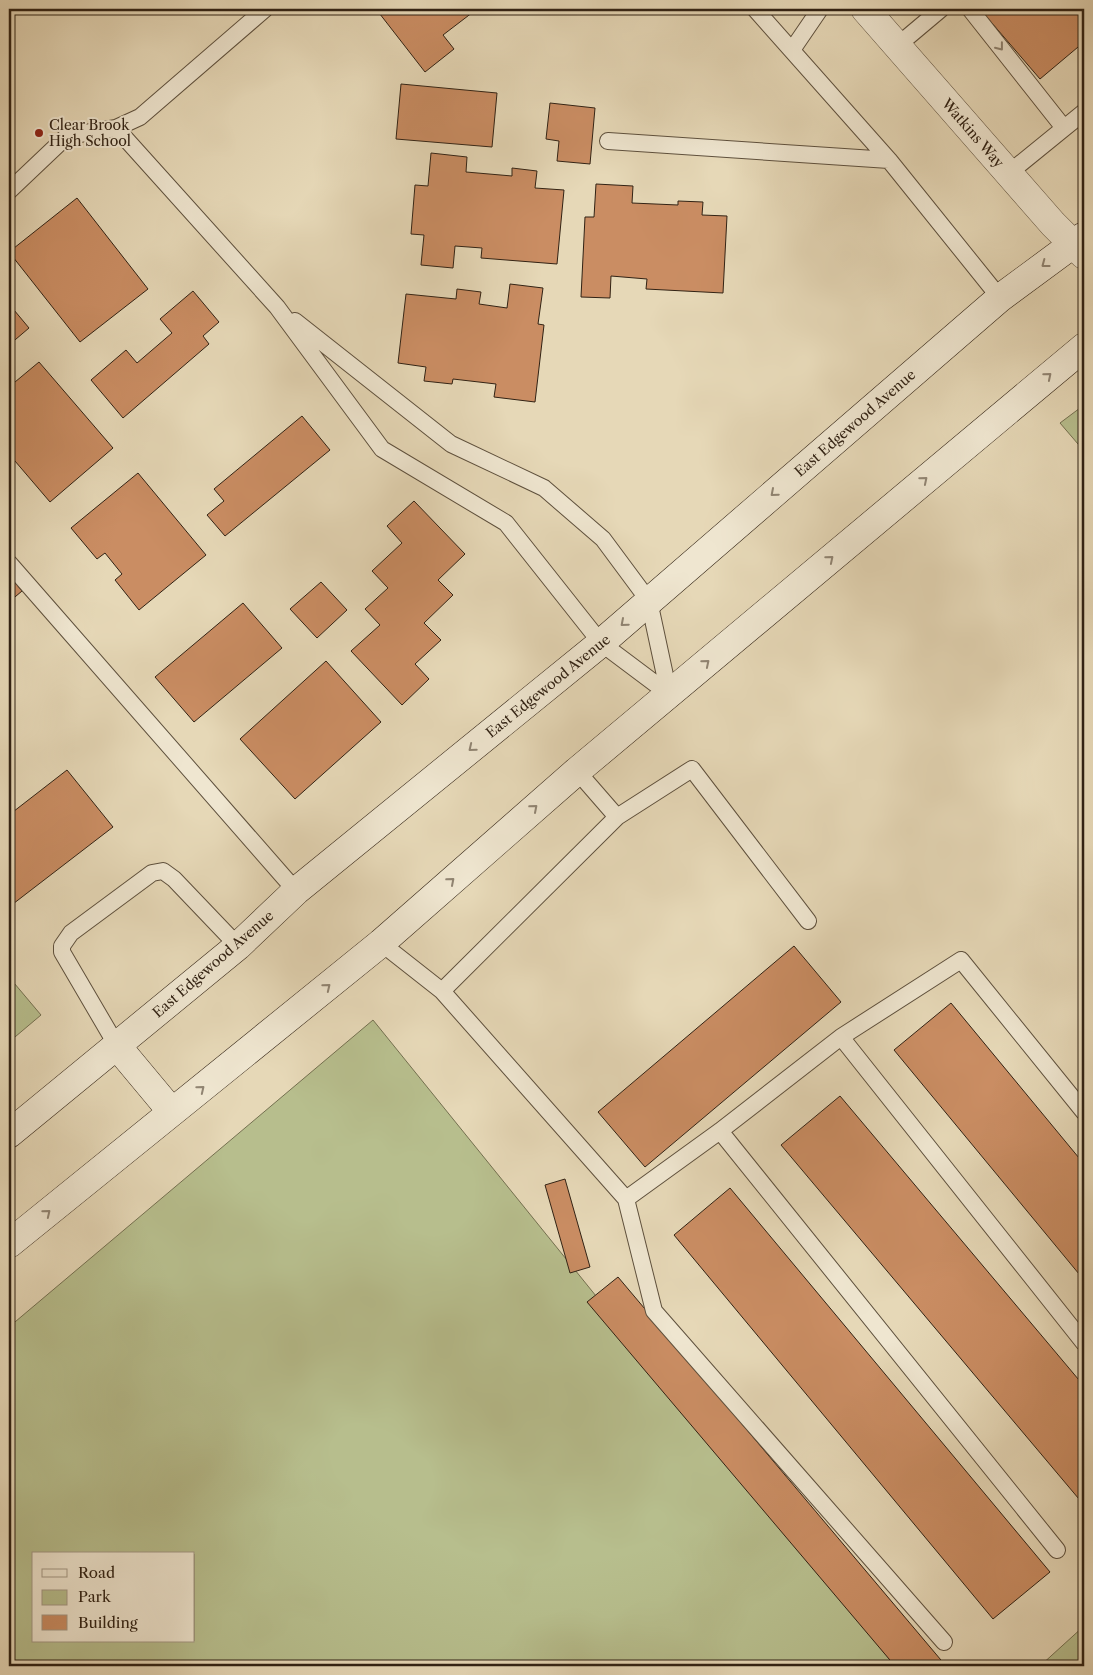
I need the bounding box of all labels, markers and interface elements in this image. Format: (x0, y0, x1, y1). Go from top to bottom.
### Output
one-way arrow (994, 41, 1003, 51)
street label: Watkins Way (937, 94, 1008, 171)
place label: Clear Brook High School (49, 116, 131, 150)
marker: Clear Brook High School (33, 127, 45, 139)
one-way arrow (1041, 258, 1051, 267)
street label: East Edgewood Avenue (791, 365, 919, 481)
one-way arrow (1042, 373, 1051, 382)
one-way arrow (918, 477, 927, 486)
one-way arrow (770, 488, 779, 497)
one-way arrow (825, 555, 834, 564)
one-way arrow (621, 617, 630, 626)
street label: East Edgewood Avenue (482, 630, 614, 742)
one-way arrow (700, 660, 709, 669)
one-way arrow (469, 742, 478, 751)
one-way arrow (529, 805, 538, 814)
one-way arrow (445, 878, 454, 887)
street label: East Edgewood Avenue (149, 906, 277, 1022)
one-way arrow (321, 984, 330, 992)
one-way arrow (195, 1086, 204, 1094)
one-way arrow (41, 1210, 50, 1218)
legend (32, 1552, 195, 1642)
text: Road (78, 1563, 115, 1582)
text: Park (78, 1587, 112, 1606)
text: Building (78, 1613, 138, 1632)

